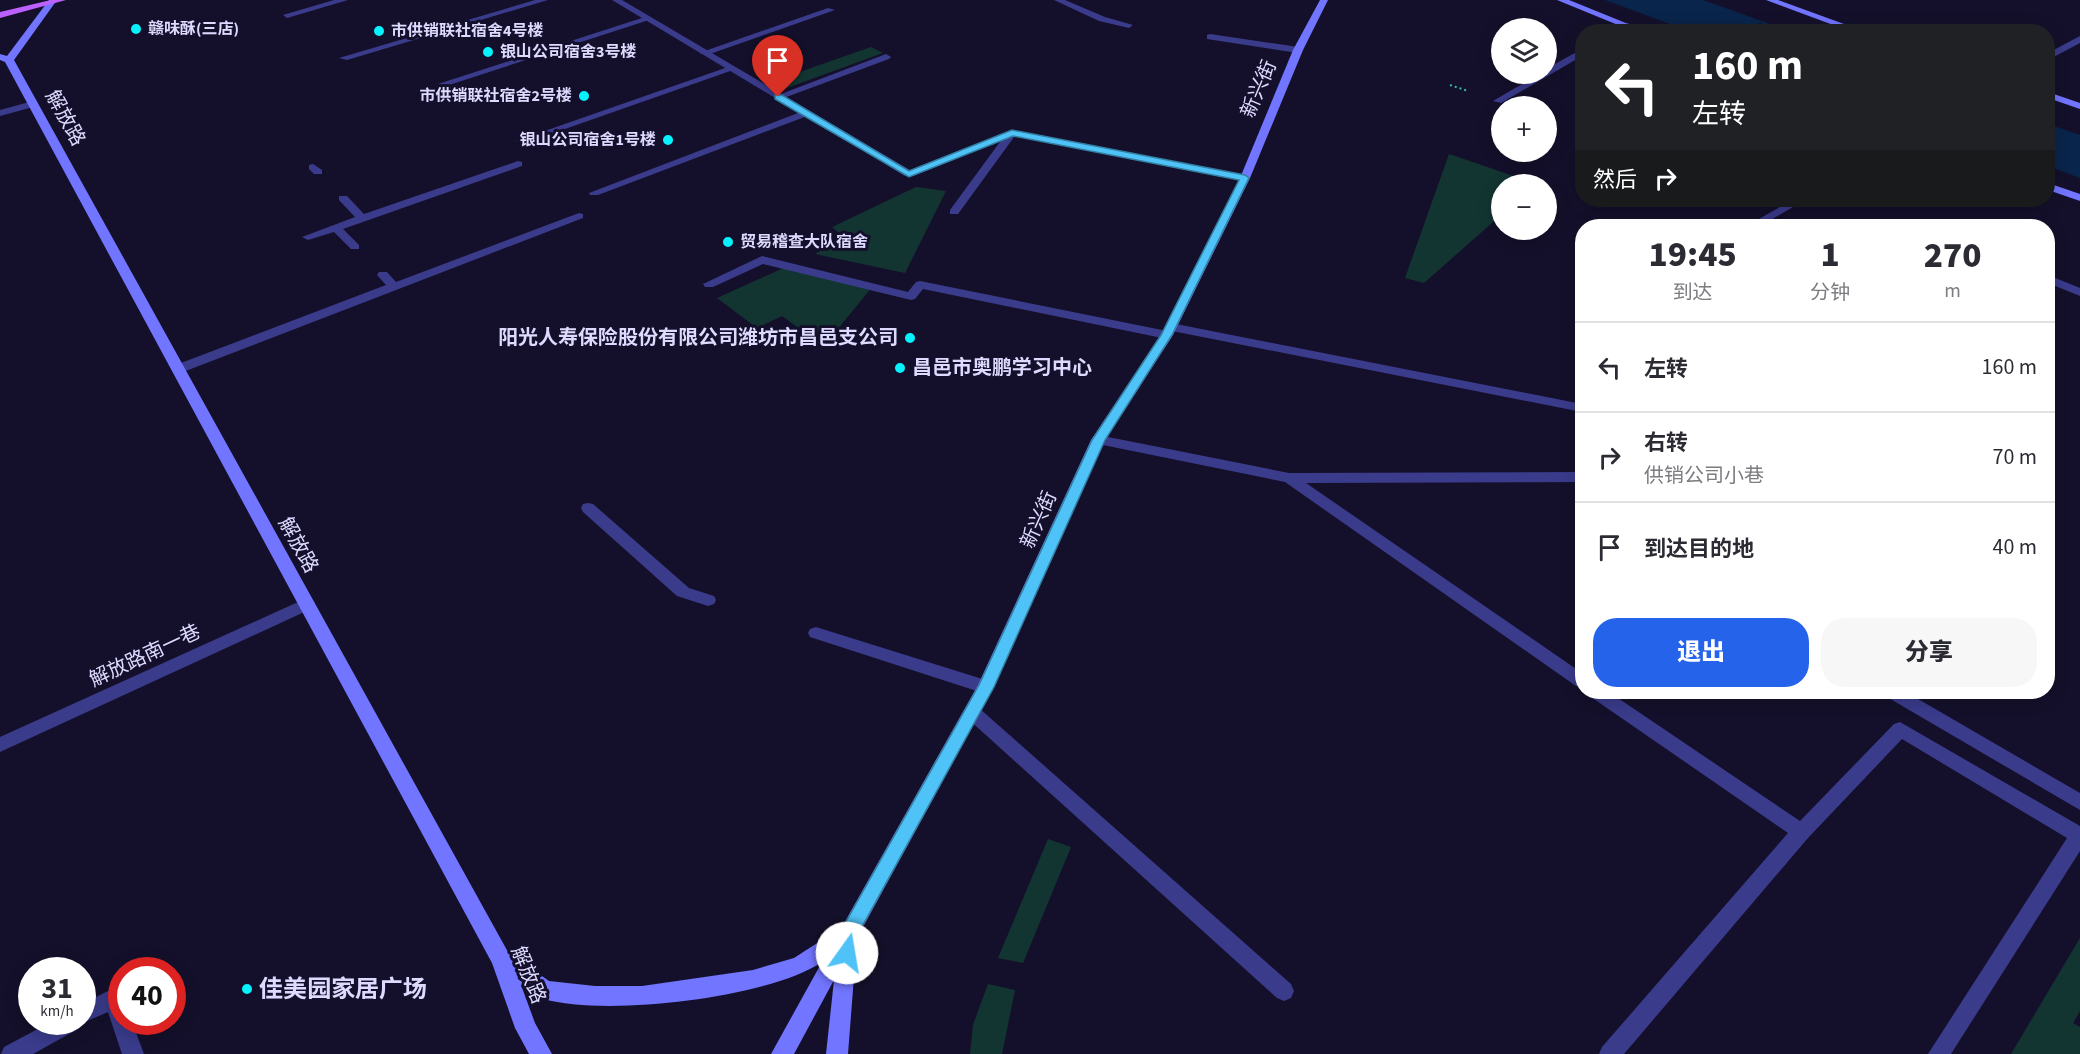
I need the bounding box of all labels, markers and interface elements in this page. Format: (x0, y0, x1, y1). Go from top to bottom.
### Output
place label: 赣味酥(三店) (148, 18, 239, 40)
map controls (1491, 18, 1557, 240)
button: layers (1491, 18, 1557, 84)
place label: 市供销联社宿舍4号楼 (391, 20, 543, 42)
marker: 赣味酥(三店) (129, 22, 143, 36)
marker: 市供销联社宿舍4号楼 (372, 24, 386, 38)
pin (752, 35, 803, 97)
text: 160 m (1692, 36, 1803, 96)
place label: 银山公司宿舍3号楼 (500, 41, 636, 63)
icon: arrive (761, 44, 794, 77)
marker: 银山公司宿舍3号楼 (481, 45, 495, 59)
icon: left (1593, 48, 1671, 126)
street label: 新兴街 (1234, 56, 1284, 122)
street label: 解放路 (38, 85, 92, 151)
place label: 市供销联社宿舍2号楼 (420, 85, 572, 107)
marker: 市供销联社宿舍2号楼 (577, 89, 591, 103)
text: 左转 (1692, 95, 1746, 134)
button: + (1491, 96, 1557, 162)
place label: 银山公司宿舍1号楼 (520, 129, 656, 151)
marker: 银山公司宿舍1号楼 (661, 133, 675, 147)
icon: right (1649, 162, 1682, 195)
text: 然后 (1593, 164, 1637, 196)
button: − (1491, 174, 1557, 240)
text: 19:45 (1649, 229, 1737, 280)
text: 1 (1821, 229, 1840, 280)
text: 270 (1924, 230, 1981, 281)
place label: 贸易稽查大队宿舍 (740, 231, 868, 253)
marker: 贸易稽查大队宿舍 (721, 235, 735, 249)
text: m (1944, 277, 1961, 305)
text: 到达 (1673, 279, 1713, 307)
text: 分钟 (1810, 279, 1850, 307)
place label: 阳光人寿保险股份有限公司潍坊市昌邑支公司 (498, 324, 898, 352)
marker: 阳光人寿保险股份有限公司潍坊市昌邑支公司 (903, 331, 917, 345)
icon: left (1593, 351, 1626, 384)
text: 160 m (1982, 351, 2037, 383)
text: 左转 (1644, 353, 1688, 385)
place label: 昌邑市奥鹏学习中心 (912, 354, 1092, 382)
marker: 昌邑市奥鹏学习中心 (893, 361, 907, 375)
text: 右转 (1644, 427, 1688, 459)
icon: right (1593, 441, 1626, 474)
text: 70 m (1992, 441, 2037, 473)
text: 供销公司小巷 (1644, 462, 1764, 490)
street label: 新兴街 (1014, 487, 1064, 553)
street label: 解放路 (271, 512, 325, 578)
icon: arrive (1593, 531, 1626, 564)
text: 40 m (1992, 531, 2037, 563)
text: 到达目的地 (1644, 533, 1754, 565)
street label: 解放路南一巷 (85, 618, 205, 694)
button: 退出 (1593, 618, 1809, 687)
button: 分享 (1821, 618, 2037, 687)
position arrow (815, 921, 879, 985)
street label: 解放路 (504, 942, 552, 1008)
speed limit sign: 40 (108, 957, 186, 1035)
text: 31 (41, 967, 73, 1010)
place label: 佳美园家居广场 (259, 972, 427, 1007)
marker: 佳美园家居广场 (240, 982, 254, 996)
text: km/h (40, 1001, 74, 1022)

